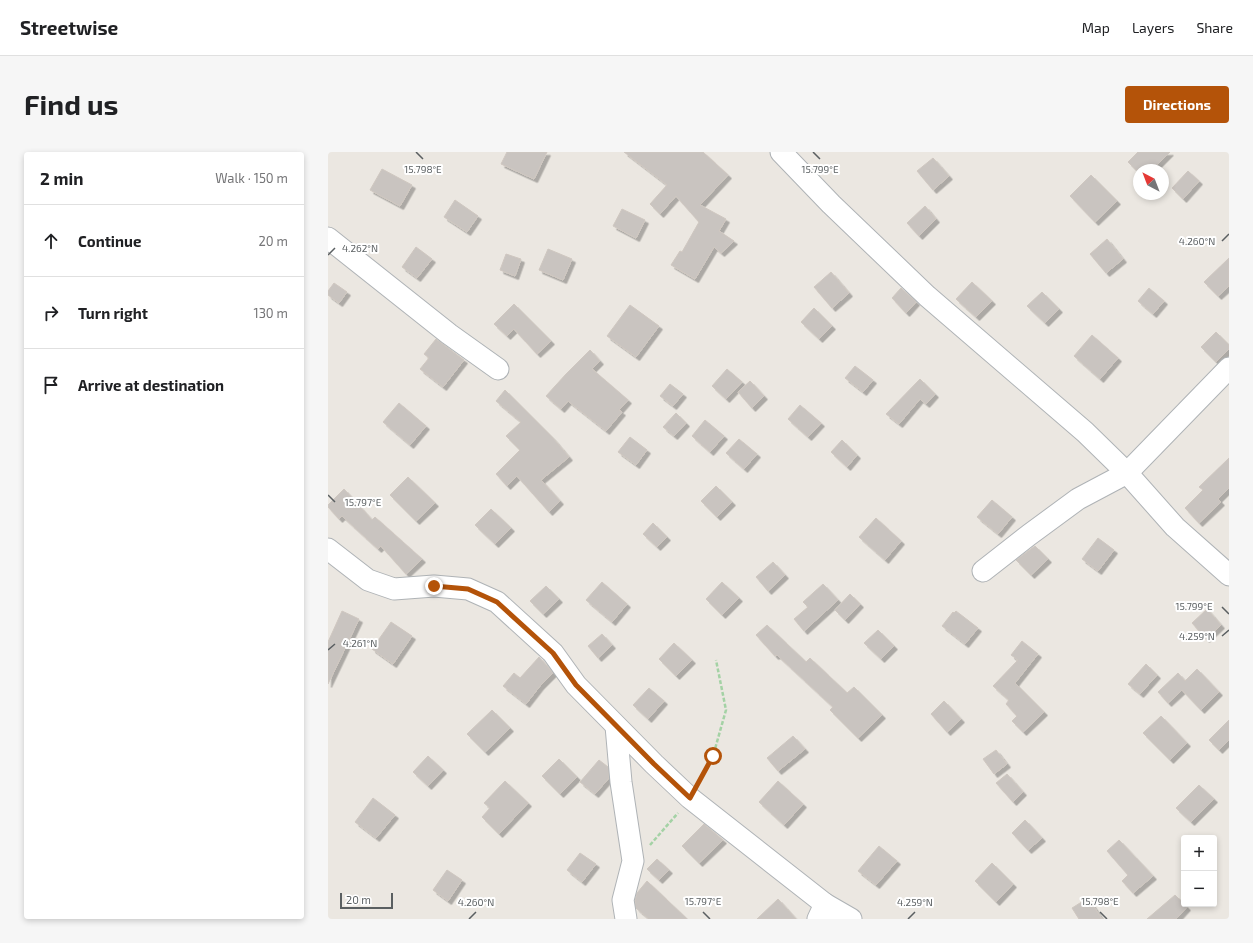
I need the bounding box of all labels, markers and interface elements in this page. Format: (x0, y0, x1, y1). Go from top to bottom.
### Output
text: Streetwise (20, 16, 118, 39)
text: Map (1082, 19, 1110, 36)
text: Layers (1132, 19, 1174, 36)
text: Share (1196, 19, 1233, 36)
button: Directions (1125, 86, 1229, 123)
text: Find us (24, 87, 118, 121)
text: 15.798°E (404, 163, 442, 175)
text: 15.799°E (801, 163, 839, 175)
north arrow (1133, 164, 1169, 200)
text: 2 min (40, 168, 83, 188)
text: Walk · 150 m (215, 170, 288, 186)
icon: ahead (40, 230, 62, 252)
text: Continue (78, 232, 141, 250)
text: 20 m (259, 233, 288, 249)
text: 4.260°N (1179, 235, 1215, 247)
text: 4.262°N (342, 242, 378, 254)
icon: right (40, 302, 62, 324)
text: Turn right (78, 304, 148, 322)
text: 130 m (253, 305, 288, 321)
icon: arrive (40, 374, 62, 396)
text: Arrive at destination (78, 376, 224, 394)
text: 15.797°E (345, 496, 382, 508)
route end (425, 577, 443, 595)
text: 15.799°E (1175, 600, 1213, 612)
text: 4.259°N (1179, 630, 1215, 642)
text: 4.261°N (343, 637, 377, 649)
route start (704, 747, 722, 765)
map controls (1181, 835, 1217, 907)
button: + (1181, 835, 1217, 871)
button: − (1181, 871, 1217, 907)
scale bar (340, 891, 393, 910)
text: 20 m (346, 893, 371, 906)
text: 15.797°E (685, 895, 722, 907)
text: 15.798°E (1081, 895, 1119, 907)
text: 4.260°N (458, 896, 494, 908)
text: 4.259°N (897, 896, 933, 908)

